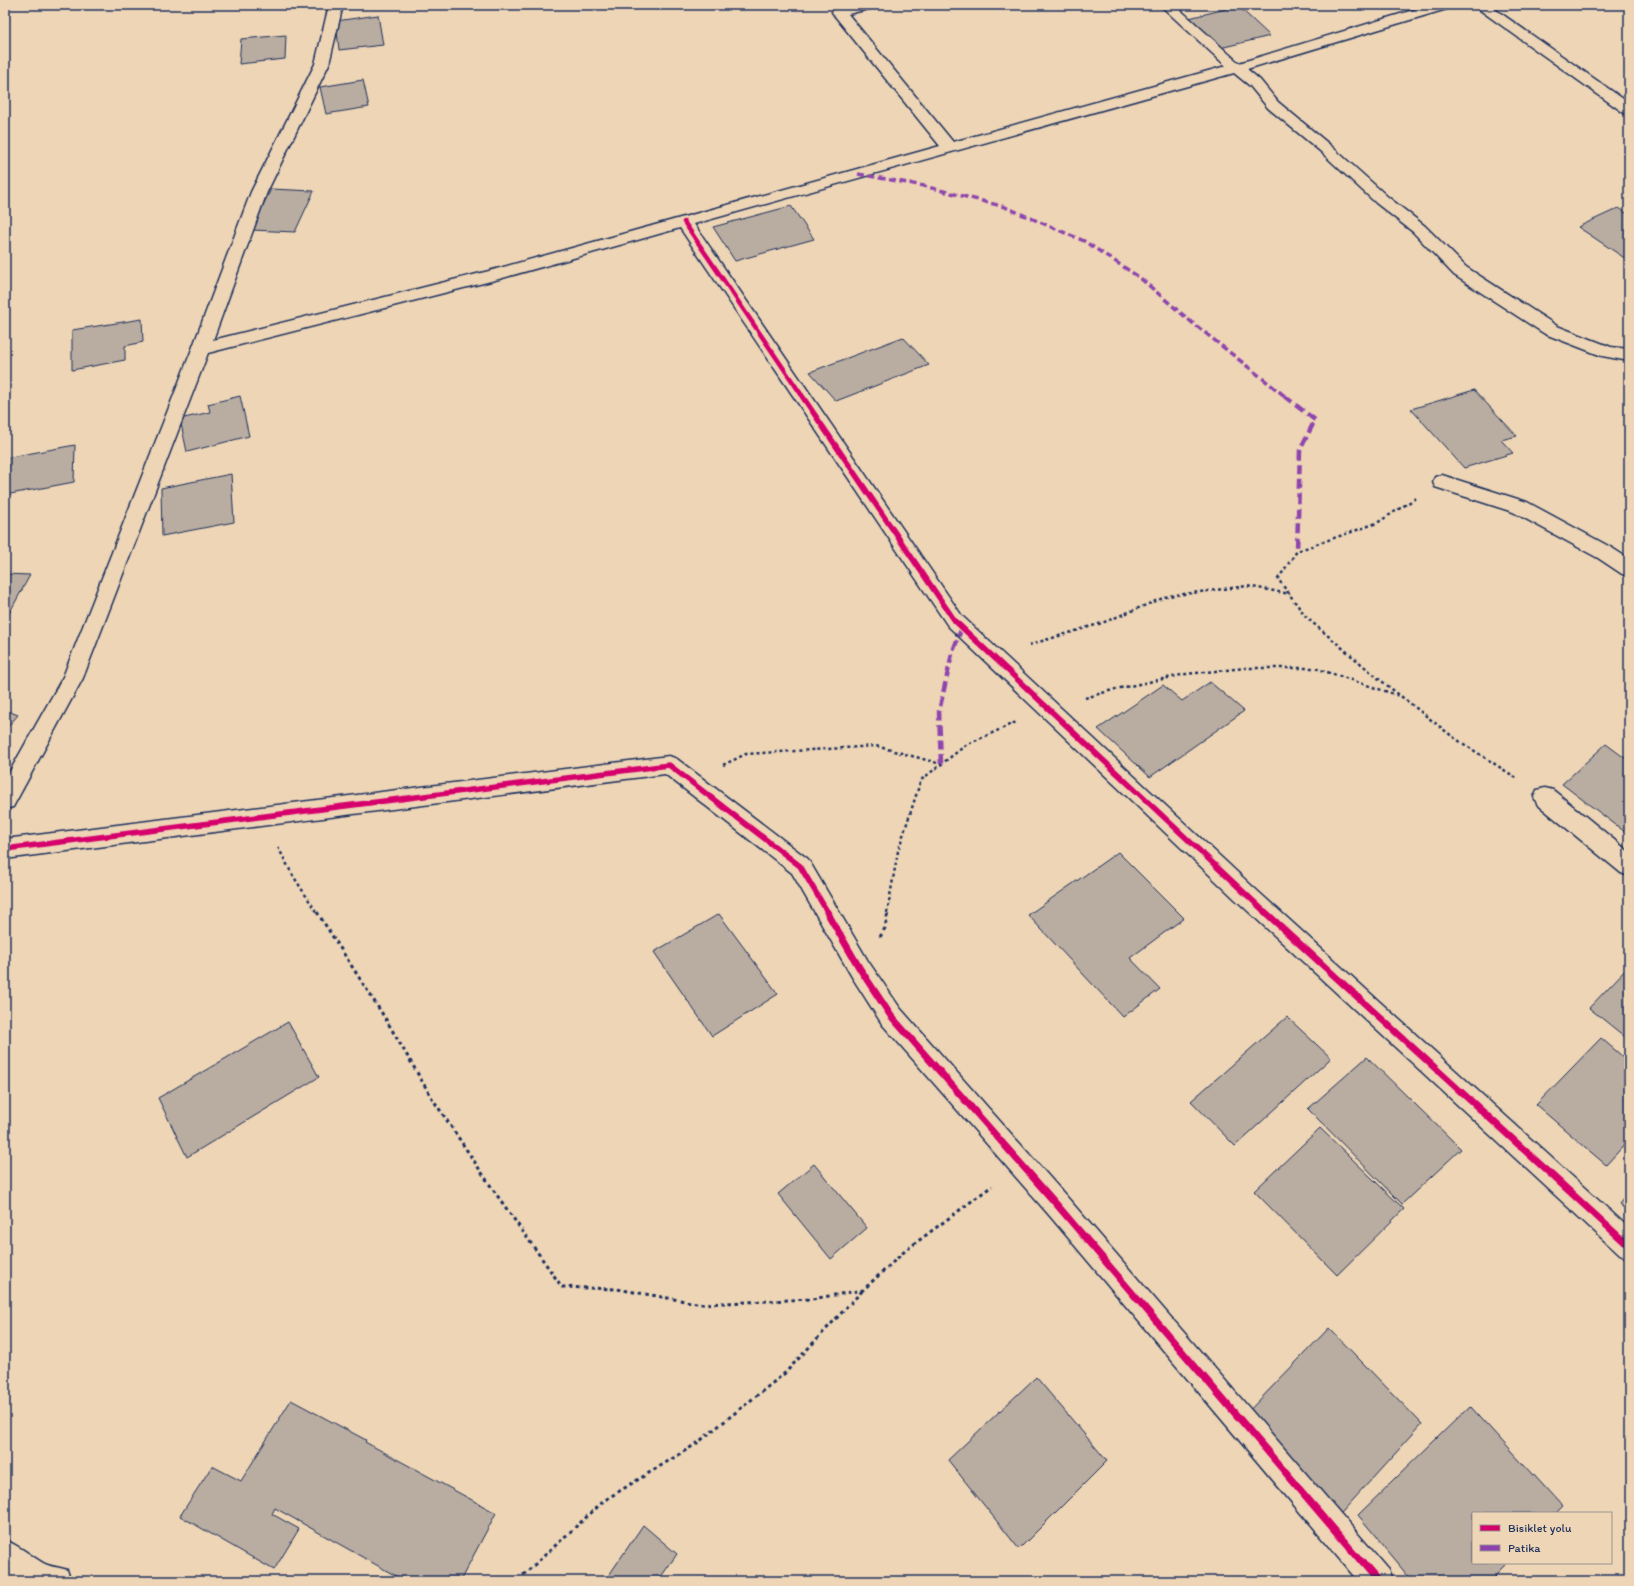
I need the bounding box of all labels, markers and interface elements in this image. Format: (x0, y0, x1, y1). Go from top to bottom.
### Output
legend (1472, 1512, 1612, 1564)
text: Bisiklet yolu (1508, 1521, 1572, 1535)
text: Patika (1508, 1541, 1541, 1555)

